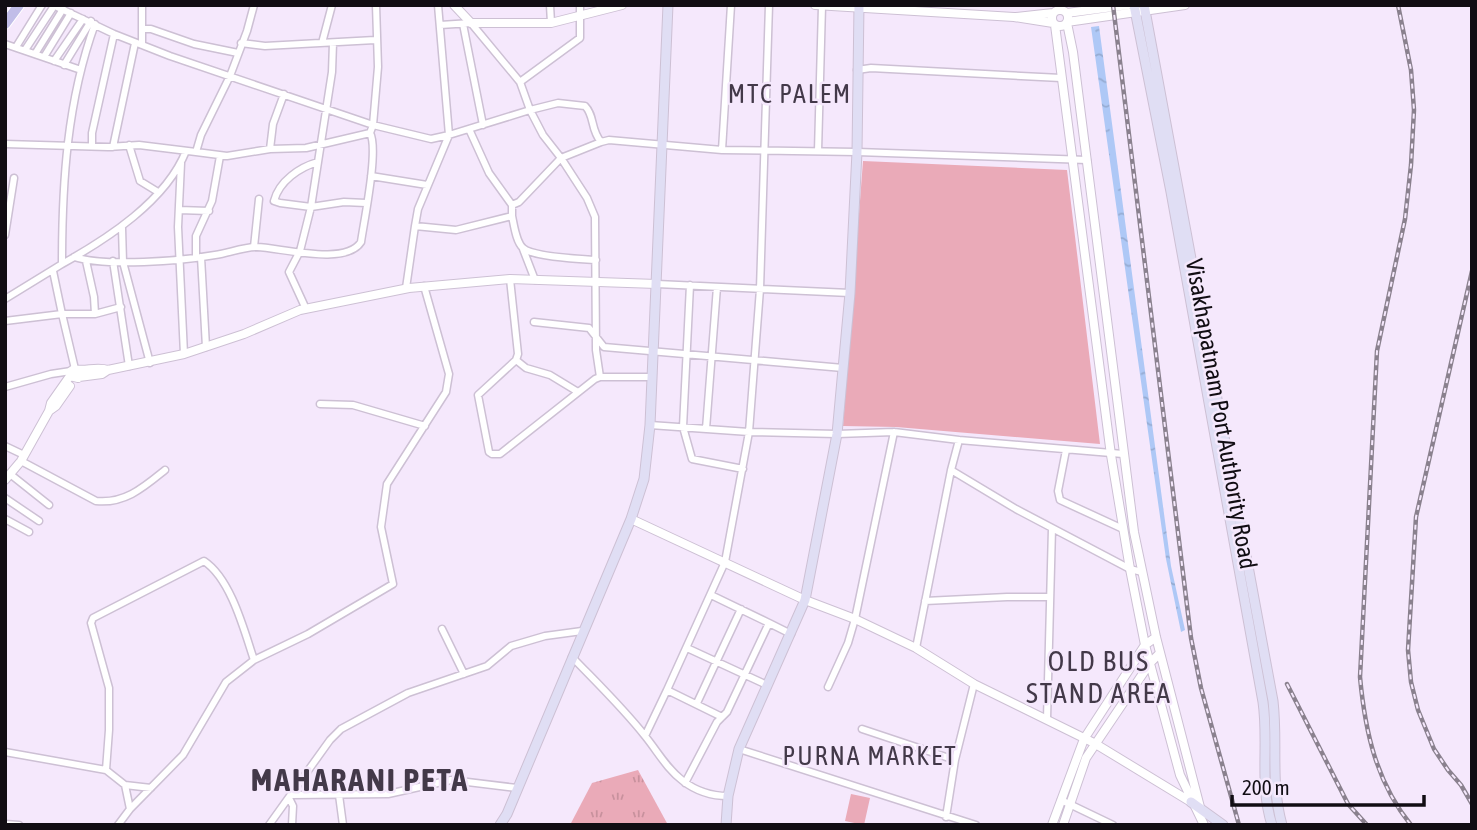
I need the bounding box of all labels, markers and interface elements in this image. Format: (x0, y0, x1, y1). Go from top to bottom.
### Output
district label: MTC PALEM (728, 79, 852, 109)
street label: Visakhapatnam Port Authority Road (1181, 257, 1262, 571)
district label: OLD BUS STAND AREA (1026, 645, 1172, 709)
district label: PURNA MARKET (782, 741, 958, 771)
district label: MAHARANI PETA (251, 761, 469, 798)
scale bar (1232, 764, 1424, 808)
text: 200 m (1242, 775, 1290, 799)

